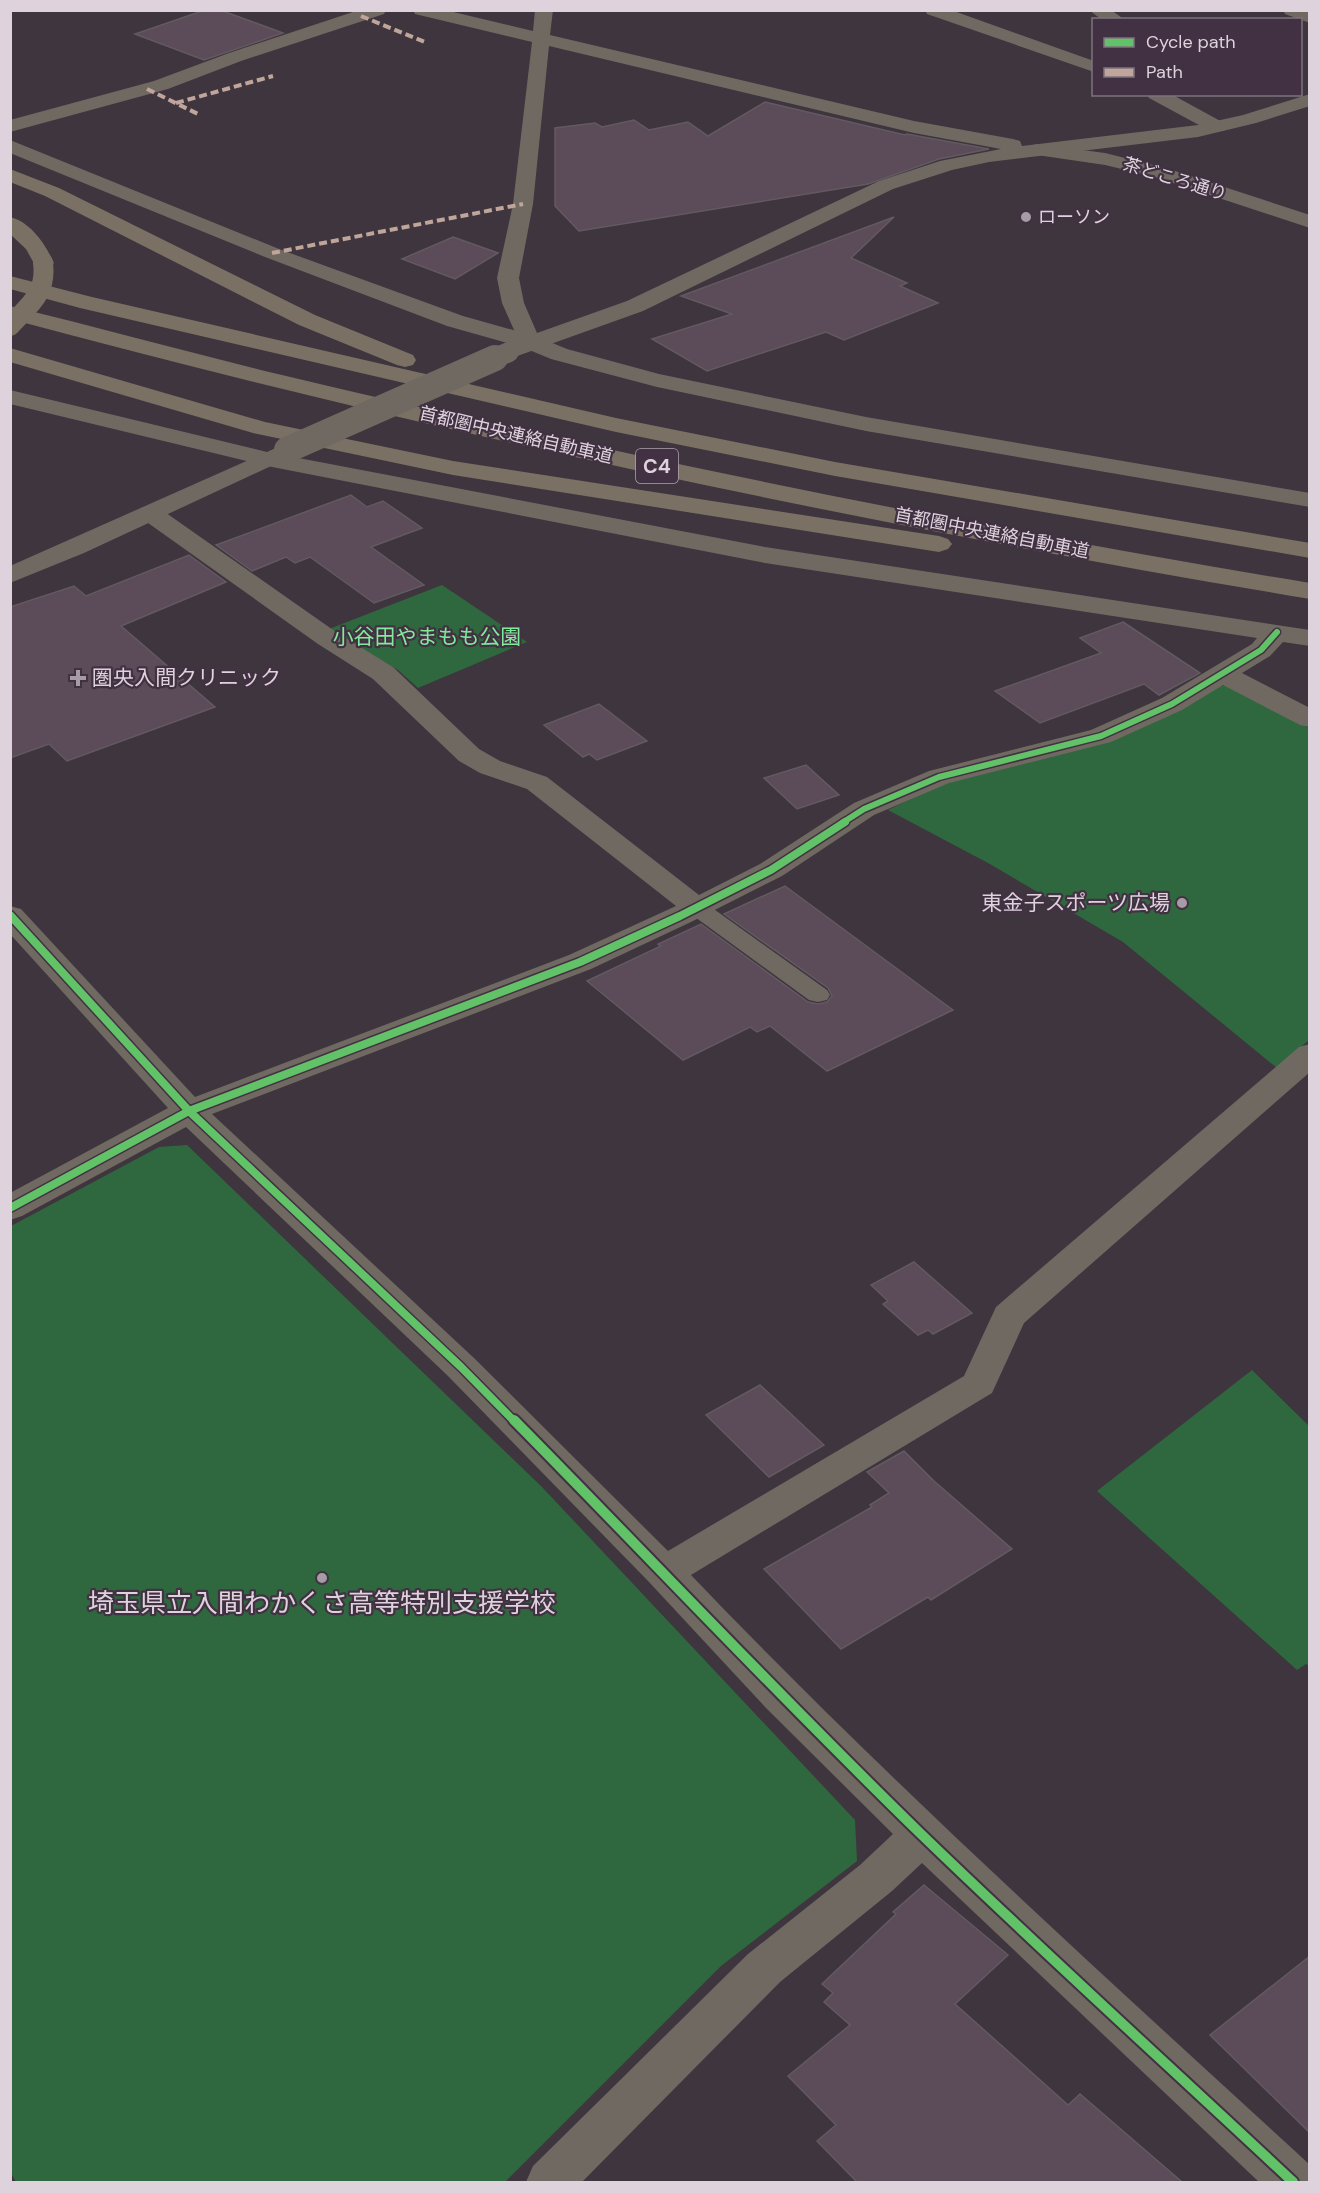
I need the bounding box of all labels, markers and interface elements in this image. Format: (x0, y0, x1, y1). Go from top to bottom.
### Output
legend (1092, 18, 1302, 96)
text: Cycle path (1146, 30, 1236, 54)
text: Path (1146, 60, 1183, 84)
street label: 茶どころ通り (1120, 152, 1230, 206)
place label: ローソン (1038, 205, 1110, 229)
marker: ローソン (1019, 210, 1033, 224)
street label: 首都圏中央連絡自動車道 (417, 401, 615, 469)
road number: C4 (636, 449, 678, 483)
street label: 首都圏中央連絡自動車道 (893, 502, 1091, 564)
park label: 小谷田やまもも公園 (333, 623, 522, 651)
place label: 圏央入間クリニック (92, 664, 281, 692)
marker: 圏央入間クリニック (69, 669, 87, 687)
place label: 東金子スポーツ広場 (981, 889, 1170, 917)
marker: 東金子スポーツ広場 (1175, 896, 1189, 910)
marker: 埼玉県立入間わかくさ高等特別支援学校 (315, 1571, 329, 1585)
place label: 埼玉県立入間わかくさ高等特別支援学校 (88, 1586, 556, 1620)

